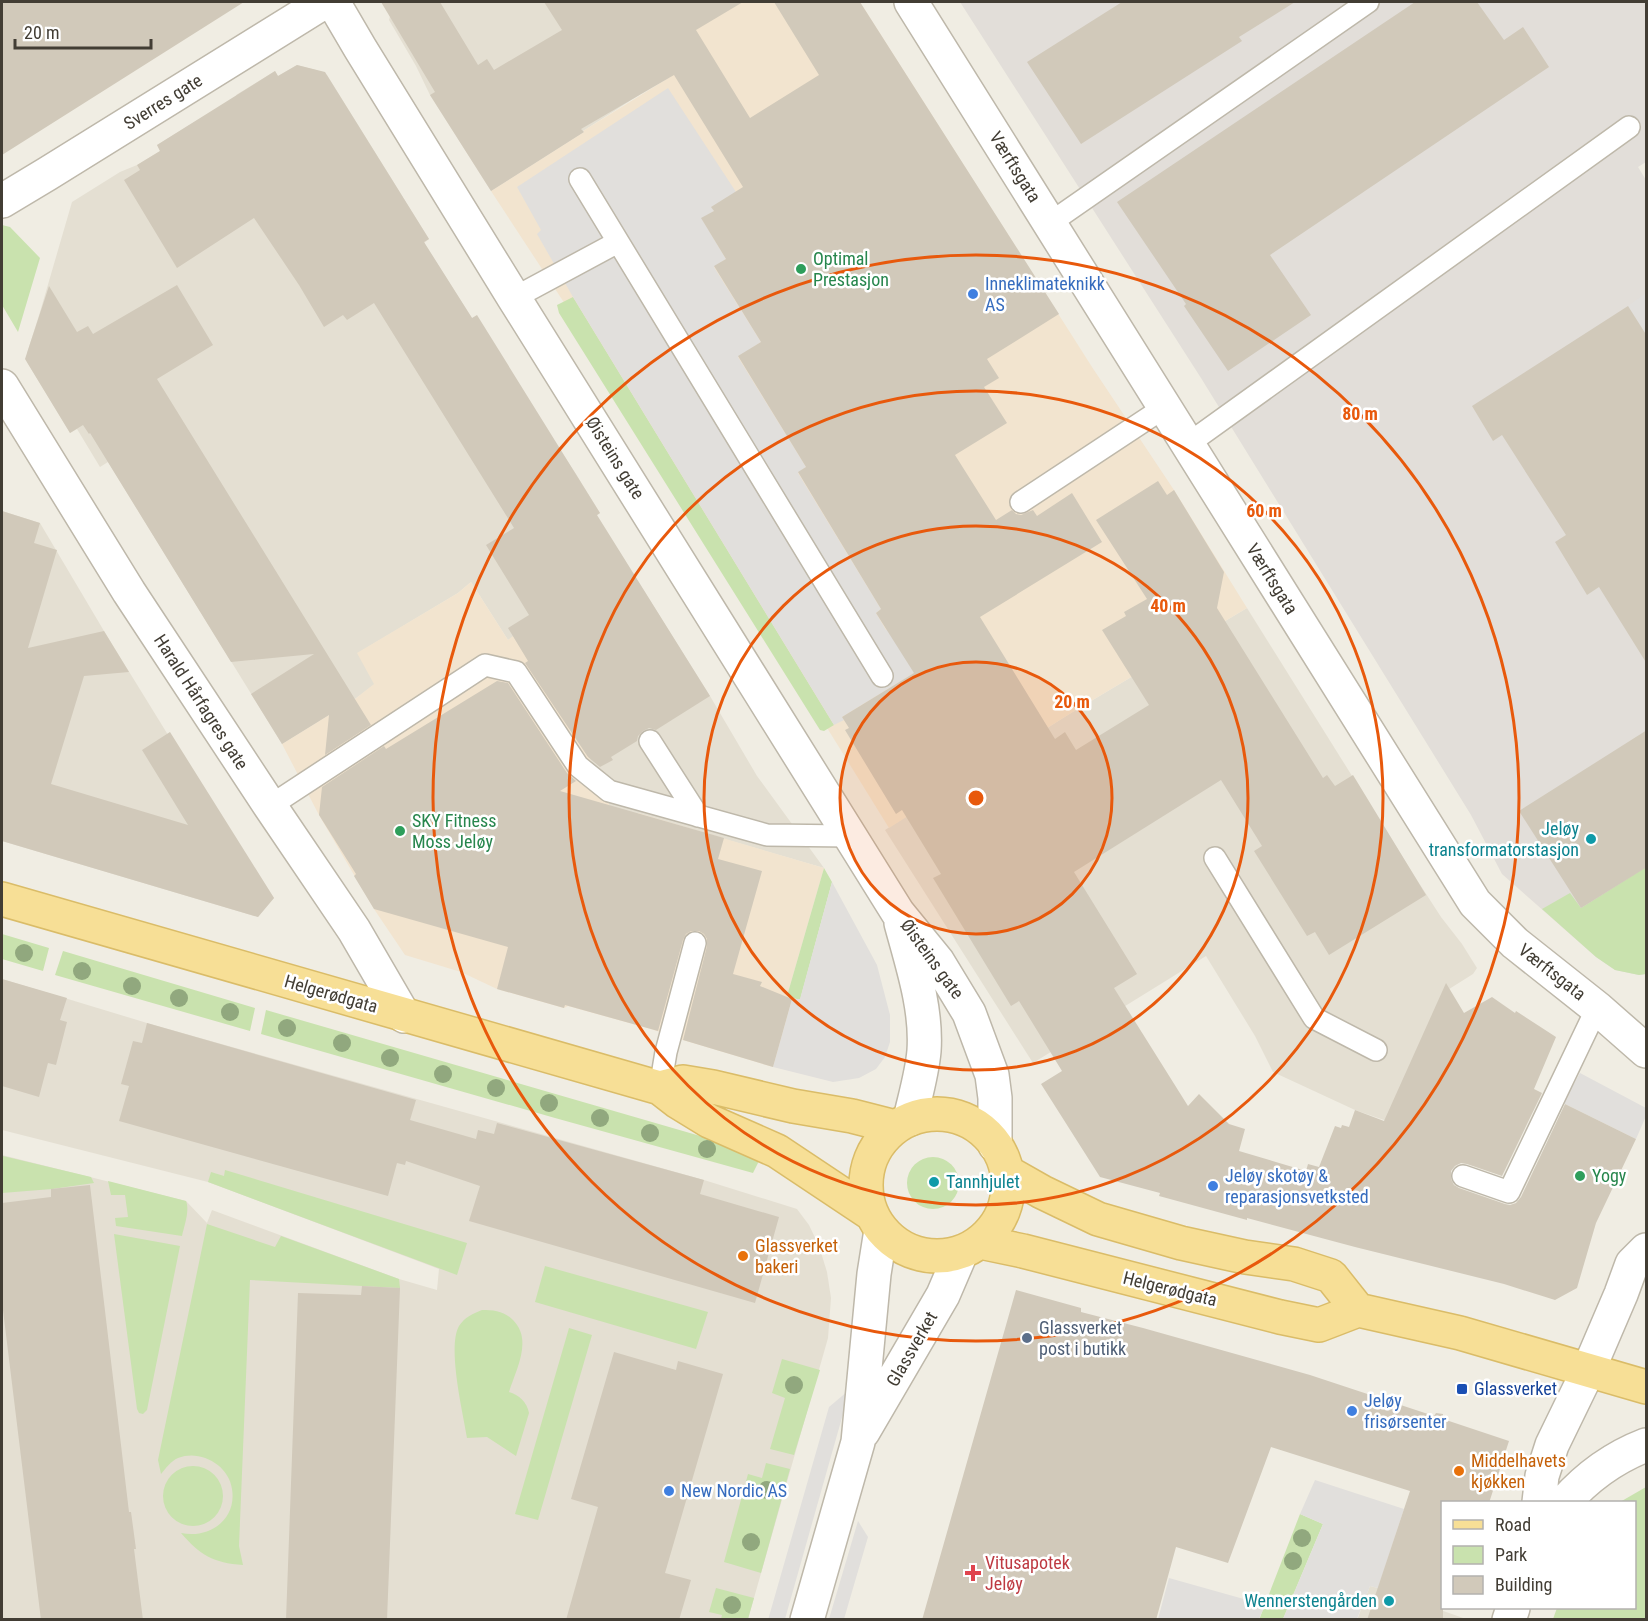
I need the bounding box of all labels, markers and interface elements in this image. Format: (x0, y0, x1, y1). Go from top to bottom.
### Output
scale bar (15, 12, 152, 50)
text: 20 m (24, 22, 59, 43)
street label: Sverres gate (120, 69, 206, 134)
street label: Værftsgata (985, 127, 1045, 206)
place label: Optimal Prestasjon (813, 248, 889, 290)
marker: Optimal Prestasjon (794, 262, 808, 276)
place label: Inneklimateknikk AS (985, 273, 1105, 315)
marker: Inneklimateknikk AS (966, 287, 980, 301)
text: 80 m (1342, 403, 1378, 424)
street label: Øisteins gate (582, 413, 649, 503)
text: 60 m (1246, 500, 1282, 521)
street label: Værftsgata (1242, 539, 1302, 618)
text: 40 m (1150, 595, 1186, 616)
street label: Harald Hårfagres gate (150, 630, 253, 773)
text: 20 m (1054, 691, 1090, 712)
centre of rings (966, 788, 986, 808)
place label: SKY Fitness Moss Jeløy (412, 810, 496, 852)
place label: Jeløy transformatorstasjon (1429, 818, 1579, 860)
marker: SKY Fitness Moss Jeløy (393, 824, 407, 838)
marker: Jeløy transformatorstasjon (1584, 832, 1598, 846)
street label: Øisteins gate (896, 915, 968, 1003)
street label: Værftsgata (1515, 939, 1590, 1004)
street label: Helgerødgata (282, 970, 380, 1017)
place label: Jeløy skotøy & reparasjonsvetksted (1225, 1165, 1369, 1207)
place label: Yogy (1592, 1165, 1627, 1186)
marker: Yogy (1573, 1169, 1587, 1183)
place label: Tannhjulet (946, 1171, 1020, 1192)
marker: Tannhjulet (927, 1175, 941, 1189)
marker: Jeløy skotøy & reparasjonsvetksted (1206, 1179, 1220, 1193)
place label: Glassverket bakeri (755, 1235, 838, 1277)
marker: Glassverket bakeri (736, 1249, 750, 1263)
street label: Helgerødgata (1121, 1267, 1219, 1310)
street label: Glassverket (882, 1308, 941, 1390)
place label: Glassverket post i butikk (1039, 1317, 1126, 1359)
marker: Glassverket post i butikk (1020, 1331, 1034, 1345)
place label: Glassverket (1474, 1378, 1557, 1399)
marker: Glassverket (1455, 1382, 1469, 1396)
place label: Jeløy frisørsenter (1364, 1390, 1447, 1432)
marker: Jeløy frisørsenter (1345, 1404, 1359, 1418)
place label: Middelhavets kjøkken (1471, 1450, 1566, 1492)
marker: Middelhavets kjøkken (1452, 1464, 1466, 1478)
place label: New Nordic AS (681, 1480, 787, 1501)
marker: New Nordic AS (662, 1484, 676, 1498)
legend (1441, 1501, 1636, 1609)
text: Road (1495, 1514, 1531, 1535)
text: Park (1495, 1544, 1527, 1565)
place label: Vitusapotek Jeløy (985, 1552, 1070, 1594)
marker: Vitusapotek Jeløy (966, 1566, 980, 1580)
text: Building (1495, 1574, 1552, 1595)
place label: Wennerstengården (1244, 1590, 1377, 1611)
marker: Wennerstengården (1382, 1594, 1396, 1608)

